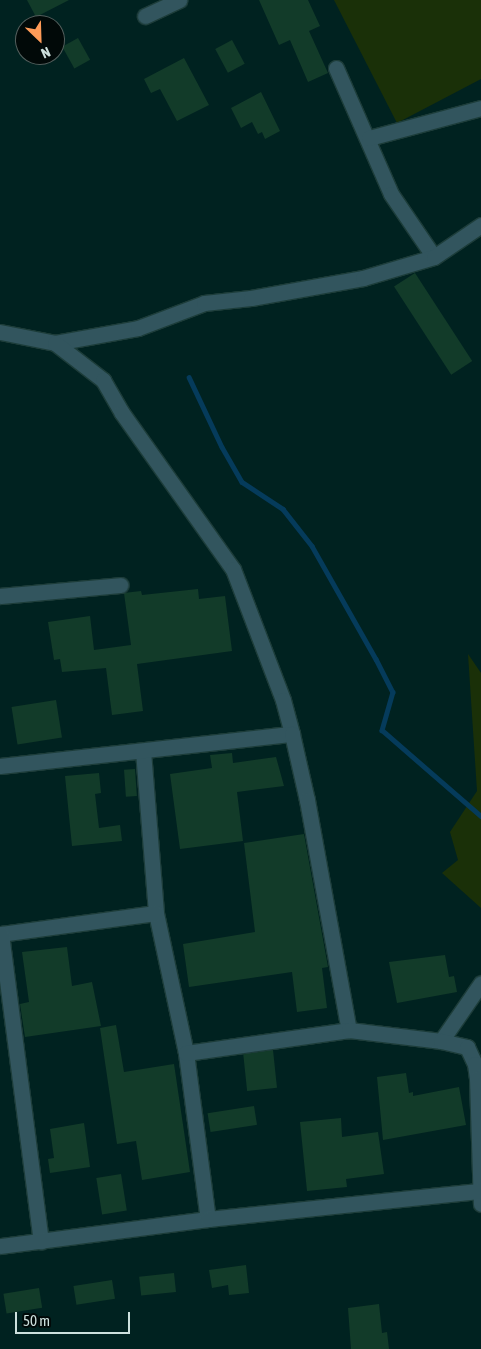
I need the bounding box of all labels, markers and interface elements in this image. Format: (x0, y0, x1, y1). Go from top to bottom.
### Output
north arrow (15, 15, 65, 65)
text: N (39, 44, 53, 62)
scale bar (18, 1302, 132, 1334)
text: 50 m (23, 1312, 50, 1329)

